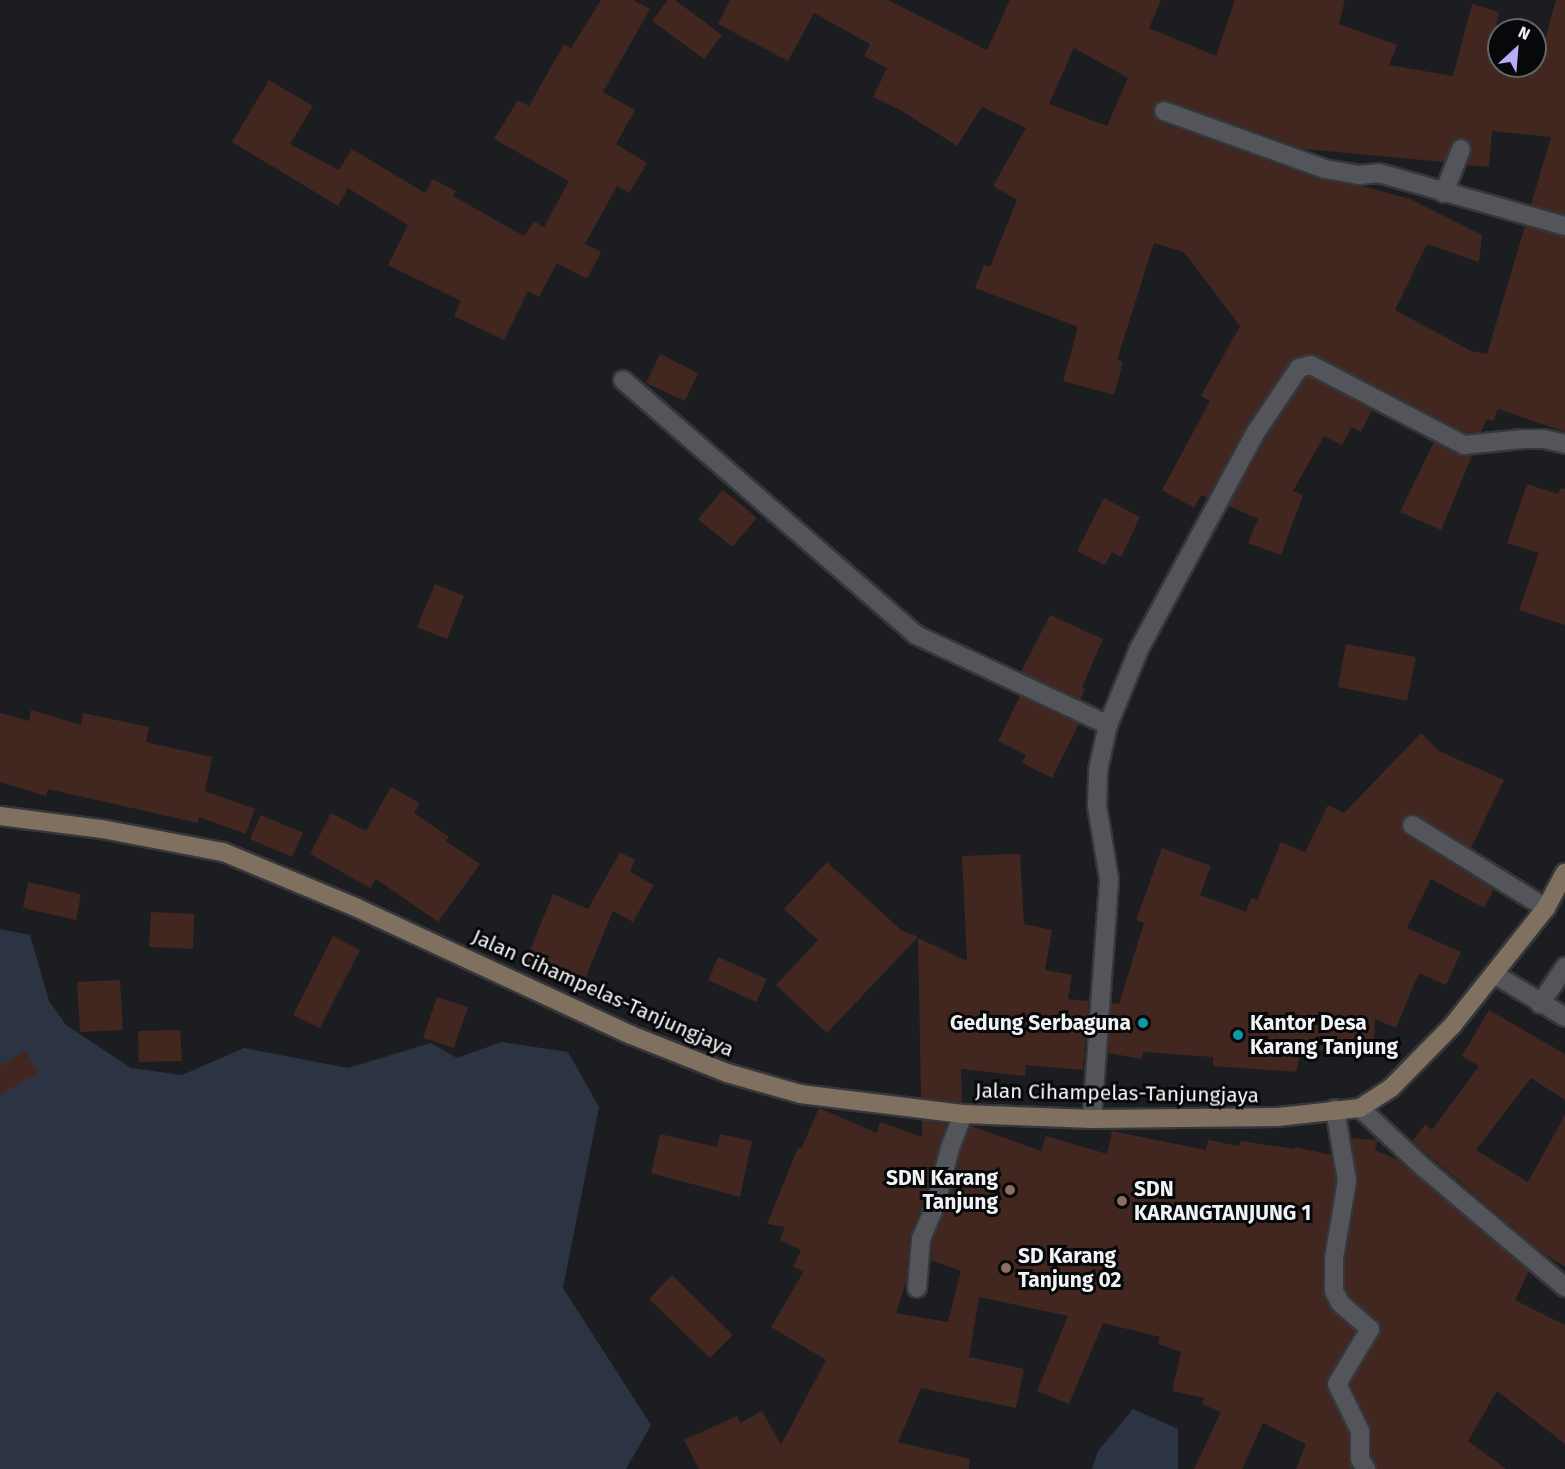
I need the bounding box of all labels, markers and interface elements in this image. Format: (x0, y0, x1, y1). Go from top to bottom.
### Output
north arrow (1487, 18, 1547, 78)
text: N (1515, 22, 1533, 44)
street label: Jalan Cihampelas-Tanjungjaya (468, 924, 738, 1062)
place label: Gedung Serbaguna (950, 1010, 1131, 1036)
place label: Kantor Desa Karang Tanjung (1250, 1010, 1398, 1060)
marker: Gedung Serbaguna (1136, 1016, 1150, 1030)
marker: Kantor Desa Karang Tanjung (1231, 1028, 1245, 1042)
street label: Jalan Cihampelas-Tanjungjaya (975, 1078, 1259, 1108)
place label: SDN Karang Tanjung (886, 1165, 998, 1215)
place label: SDN KARANGTANJUNG 1 (1134, 1176, 1311, 1226)
marker: SDN Karang Tanjung (1003, 1183, 1017, 1197)
marker: SDN KARANGTANJUNG 1 (1115, 1194, 1129, 1208)
place label: SD Karang Tanjung 02 (1018, 1243, 1121, 1293)
marker: SD Karang Tanjung 02 (999, 1261, 1013, 1275)

